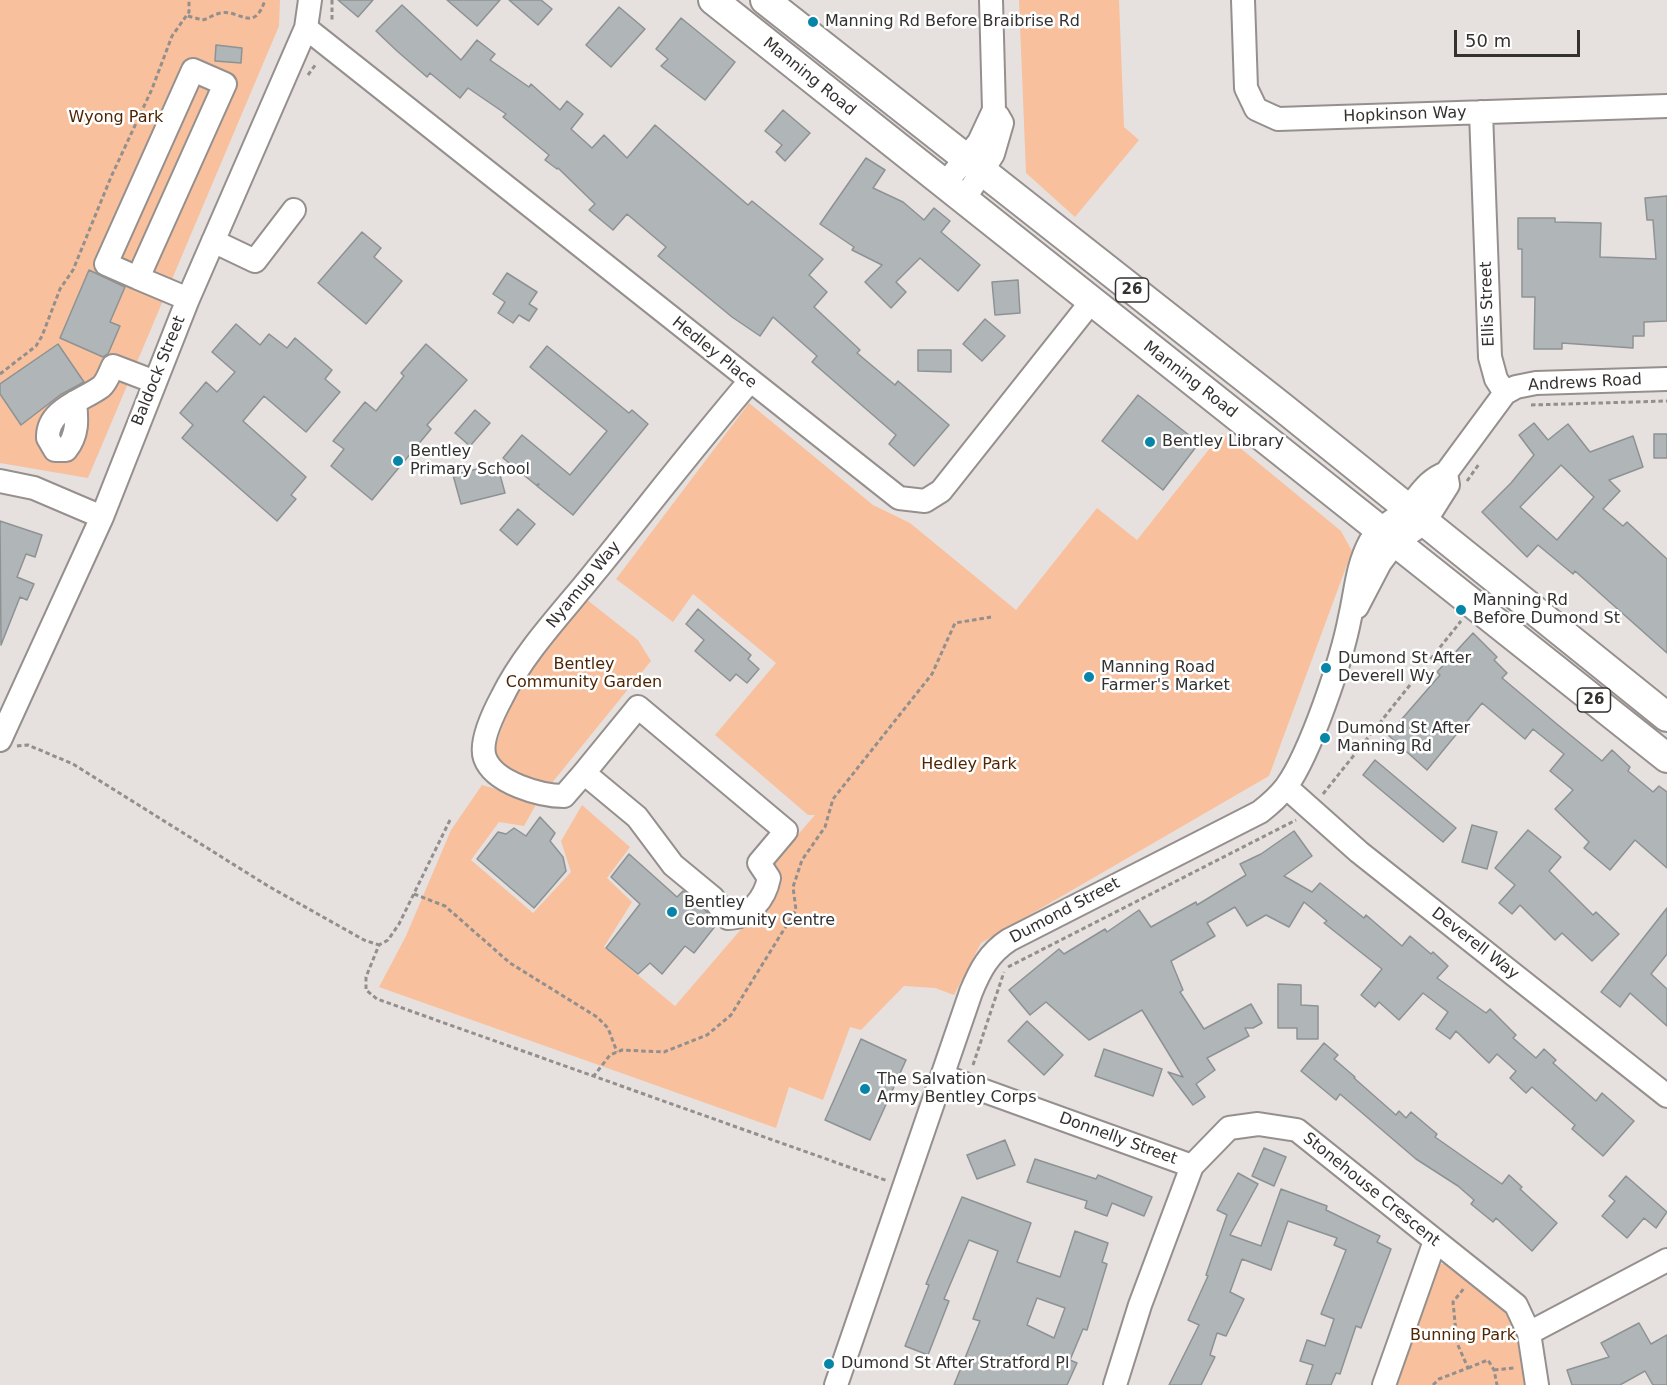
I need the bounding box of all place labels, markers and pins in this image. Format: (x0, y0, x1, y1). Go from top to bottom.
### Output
place label: Manning Rd Before Braibrise Rd (825, 12, 1080, 32)
marker: Manning Rd Before Braibrise Rd (806, 15, 820, 29)
place label: Bentley Library (1162, 432, 1284, 452)
marker: Bentley Library (1143, 435, 1157, 449)
place label: Bentley Primary School (410, 442, 530, 480)
marker: Bentley Primary School (391, 454, 405, 468)
place label: Manning Rd Before Dumond St (1473, 591, 1620, 629)
marker: Manning Rd Before Dumond St (1454, 603, 1468, 617)
place label: Dumond St After Deverell Wy (1338, 649, 1471, 687)
place label: Manning Road Farmer's Market (1101, 658, 1230, 696)
marker: Dumond St After Deverell Wy (1319, 661, 1333, 675)
marker: Manning Road Farmer's Market (1082, 670, 1096, 684)
place label: Dumond St After Manning Rd (1337, 719, 1470, 757)
marker: Dumond St After Manning Rd (1318, 731, 1332, 745)
place label: Bentley Community Centre (684, 893, 835, 931)
marker: Bentley Community Centre (665, 905, 679, 919)
place label: The Salvation Army Bentley Corps (877, 1070, 1036, 1108)
marker: The Salvation Army Bentley Corps (858, 1082, 872, 1096)
place label: Dumond St After Stratford Pl (841, 1354, 1069, 1374)
marker: Dumond St After Stratford Pl (822, 1357, 836, 1371)

